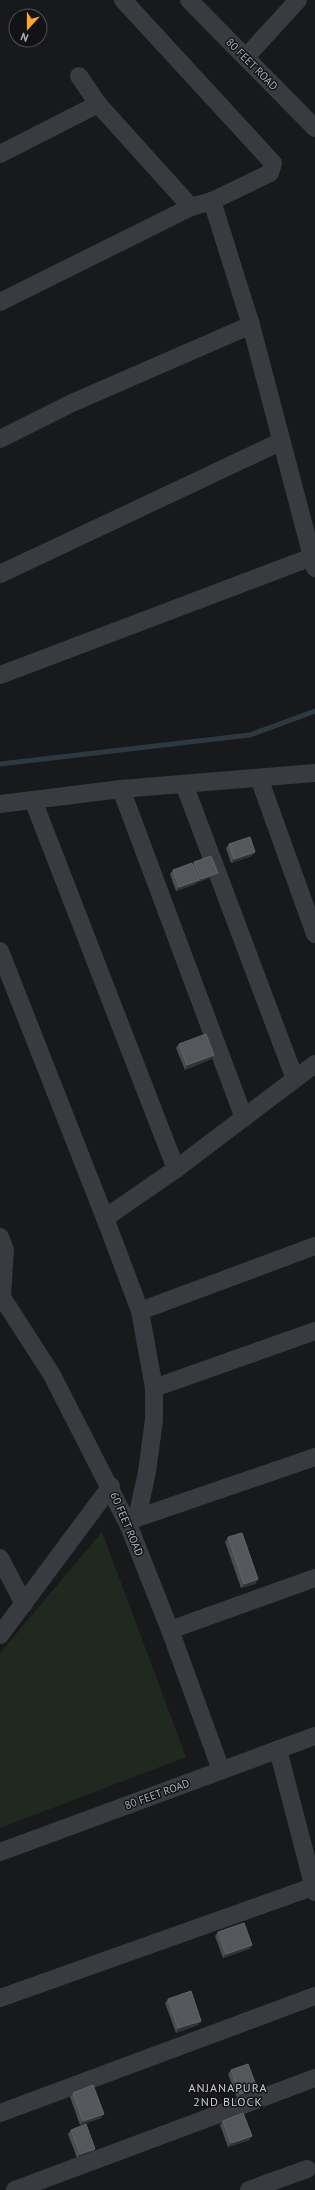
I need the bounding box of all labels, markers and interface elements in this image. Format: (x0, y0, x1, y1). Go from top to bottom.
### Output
north arrow (8, 8, 48, 48)
text: N (19, 30, 30, 45)
street label: 80 FEET ROAD (223, 35, 281, 93)
street label: 60 FEET ROAD (107, 1490, 147, 1558)
street label: 80 FEET ROAD (123, 1776, 191, 1812)
district label: ANJANAPURA 2ND BLOCK (188, 2080, 268, 2109)

